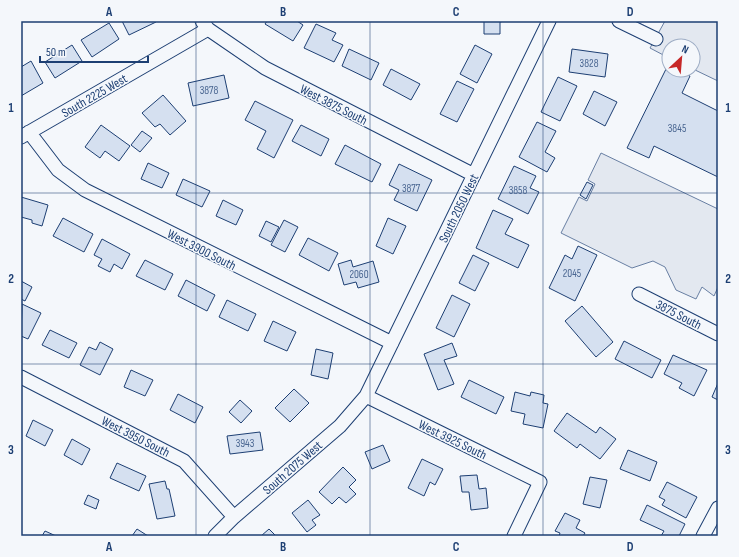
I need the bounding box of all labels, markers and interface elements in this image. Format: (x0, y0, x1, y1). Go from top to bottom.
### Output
text: A (105, 4, 113, 20)
text: B (280, 4, 286, 20)
text: C (453, 4, 460, 20)
text: D (627, 4, 634, 20)
scale bar (40, 38, 148, 64)
north arrow (661, 38, 701, 78)
text: N (680, 42, 691, 57)
text: 50 m (46, 45, 66, 60)
house number: 3828 (580, 57, 599, 70)
street label: South 2225 West (59, 71, 130, 121)
street label: West 3875 South (297, 81, 370, 129)
house number: 3878 (200, 84, 218, 97)
text: 1 (8, 100, 14, 116)
text: 1 (725, 100, 731, 116)
house number: 3845 (668, 122, 686, 135)
street label: South 2050 West (435, 172, 482, 245)
house number: 3877 (402, 182, 421, 195)
house number: 3858 (509, 184, 528, 197)
street label: West 3900 South (165, 226, 239, 274)
house number: 2045 (563, 267, 581, 280)
house number: 2060 (349, 268, 369, 281)
text: 2 (8, 271, 14, 287)
text: 2 (725, 271, 731, 287)
street label: 3875 South (653, 297, 704, 333)
street label: West 3950 South (99, 413, 172, 461)
street label: West 3925 South (416, 416, 489, 463)
house number: 3943 (236, 437, 255, 450)
street label: South 2075 West (260, 438, 326, 498)
text: 3 (8, 442, 14, 458)
text: 3 (725, 442, 731, 458)
text: A (105, 539, 113, 555)
text: B (280, 539, 286, 555)
text: C (453, 539, 460, 555)
text: D (627, 539, 634, 555)

